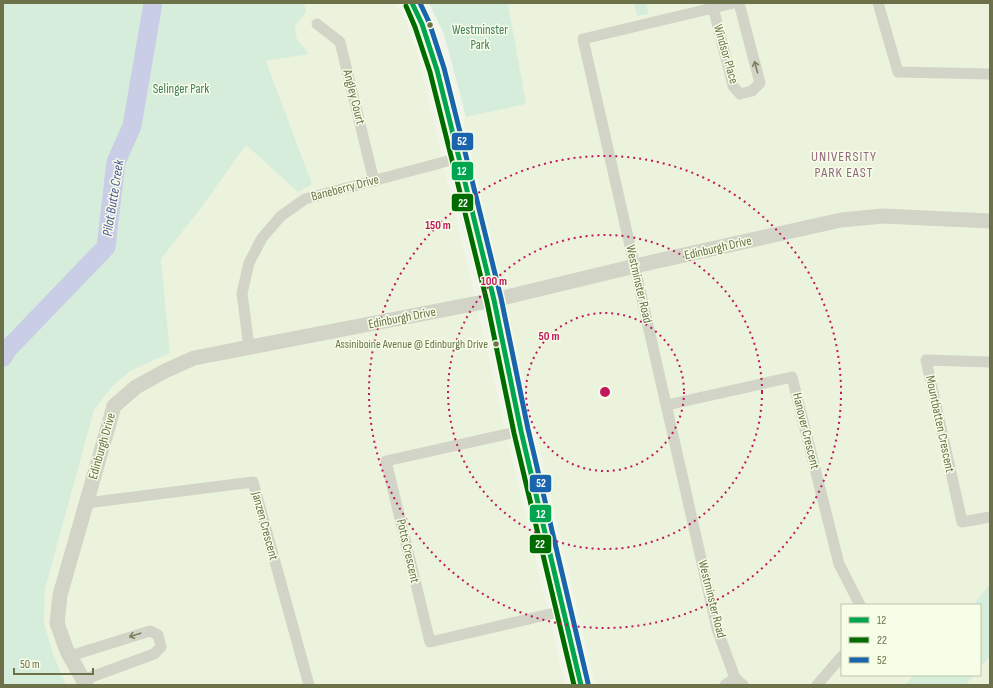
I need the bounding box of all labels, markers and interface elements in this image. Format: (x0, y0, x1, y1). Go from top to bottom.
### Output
unlabelled marker (425, 20, 435, 30)
park label: Westminster Park (452, 22, 508, 53)
street label: Windsor Place (710, 22, 742, 86)
one-way arrow (752, 61, 759, 74)
street label: Angley Court (339, 67, 369, 126)
park label: Selinger Park (153, 81, 209, 97)
line badge: 52 (451, 132, 474, 151)
text: 52 (457, 135, 467, 148)
district label: UNIVERSITY PARK EAST (811, 148, 877, 181)
water label: Pilot Butte Creek (99, 158, 128, 237)
line badge: 12 (451, 161, 474, 181)
text: 12 (457, 165, 467, 178)
street label: Baneberry Drive (309, 171, 381, 205)
line badge: 22 (451, 193, 474, 212)
text: 22 (458, 197, 468, 210)
text: 150 m (425, 218, 451, 233)
street label: Edinburgh Drive (683, 233, 753, 263)
street label: Westminster Road (622, 243, 656, 325)
text: 100 m (481, 274, 507, 289)
street label: Edinburgh Drive (367, 304, 437, 332)
text: 50 m (539, 329, 559, 344)
place label: Assiniboine Avenue @ Edinburgh Drive (334, 337, 488, 352)
marker: Assiniboine Avenue @ Edinburgh Drive (491, 339, 501, 349)
street label: Mountbatten Crescent (922, 374, 958, 474)
centre of rings (598, 385, 612, 399)
street label: Hanover Crescent (789, 391, 823, 471)
street label: Edinburgh Drive (85, 411, 119, 481)
line badge: 52 (529, 474, 552, 493)
text: 52 (536, 477, 546, 490)
street label: Janzen Crescent (248, 489, 282, 562)
line badge: 12 (529, 504, 552, 523)
text: 12 (536, 508, 546, 521)
street label: Potts Crescent (393, 517, 423, 585)
line badge: 22 (529, 534, 552, 554)
text: 22 (535, 538, 545, 551)
street label: Westminster Road (695, 558, 729, 640)
legend (841, 604, 981, 676)
text: 12 (877, 613, 886, 628)
one-way arrow (129, 632, 141, 640)
text: 22 (877, 633, 887, 648)
scale bar (14, 650, 93, 676)
text: 52 (877, 653, 887, 668)
text: 50 m (20, 657, 40, 672)

